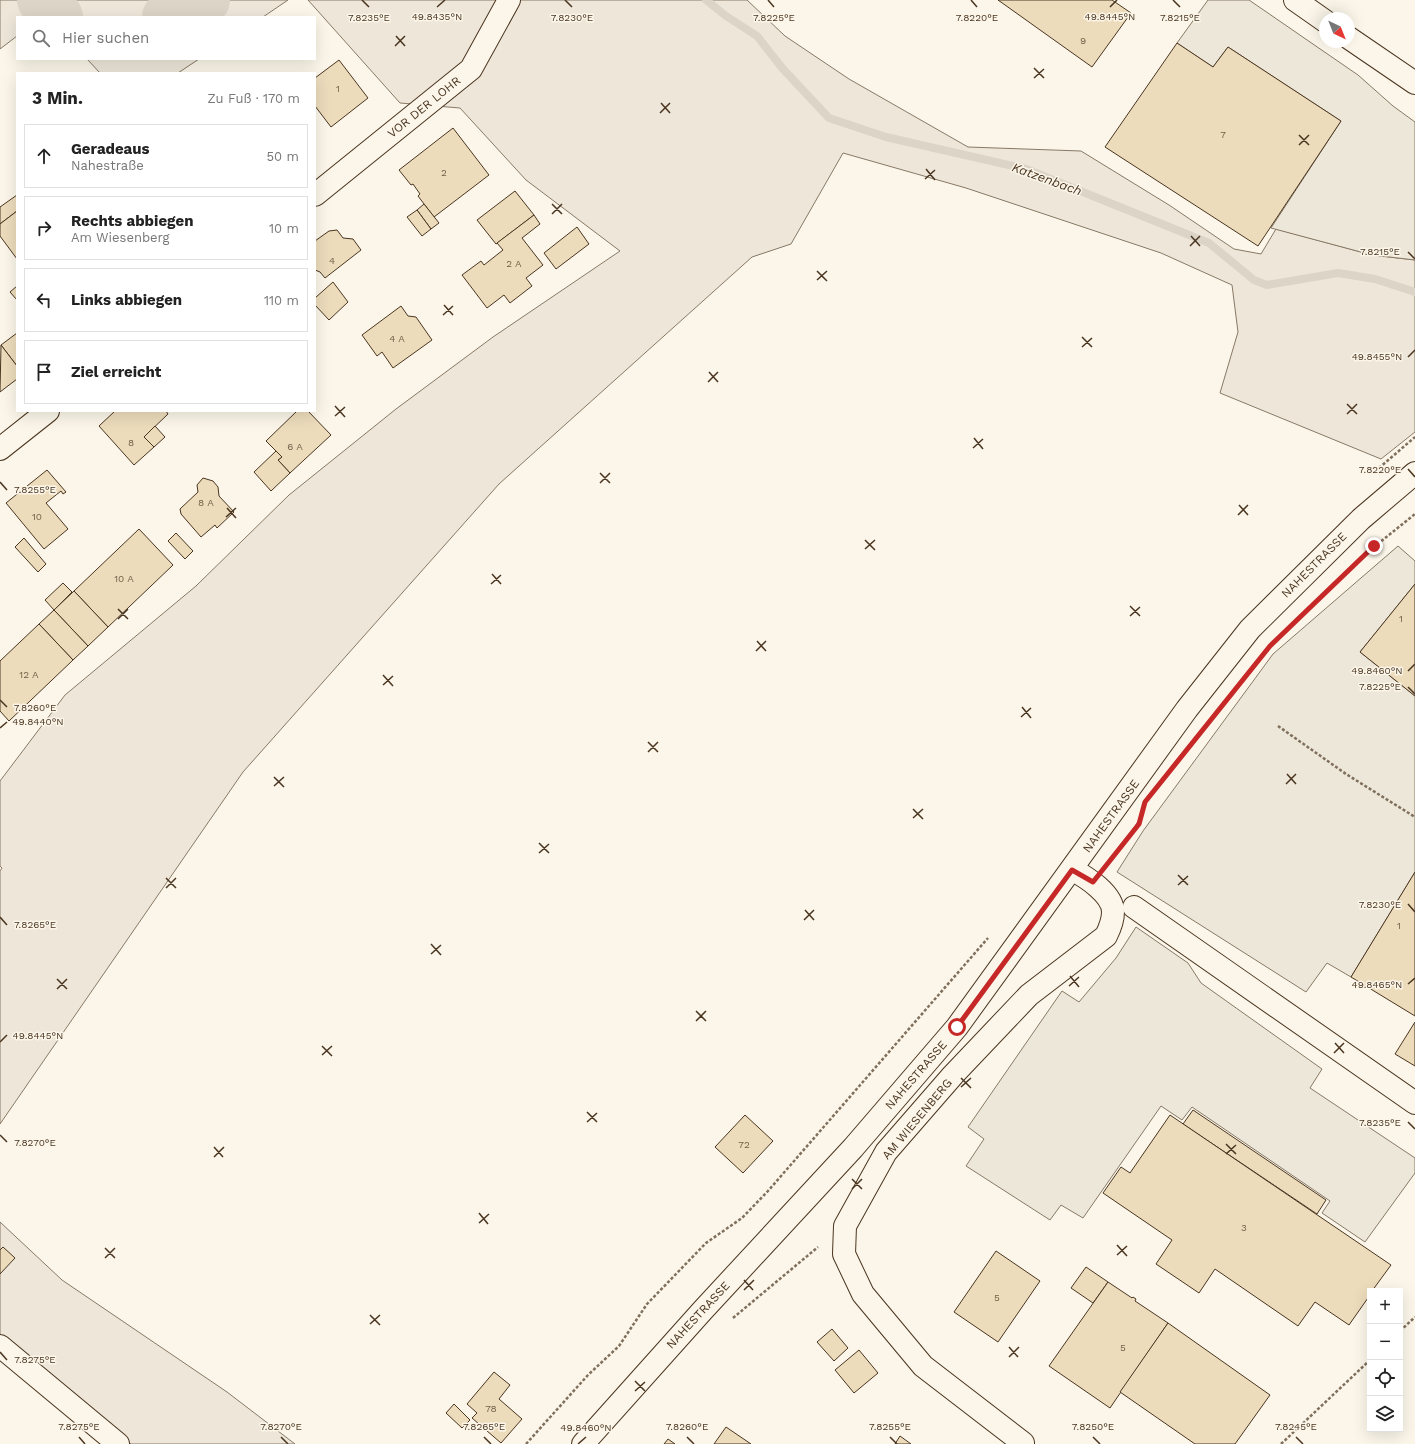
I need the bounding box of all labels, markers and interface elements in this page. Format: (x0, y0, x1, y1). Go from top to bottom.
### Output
text: 49.8435°N (412, 11, 462, 22)
text: 49.8445°N (1085, 11, 1135, 22)
text: 7.8235°E (348, 12, 390, 23)
text: 7.8230°E (551, 12, 593, 23)
text: 7.8225°E (753, 12, 795, 23)
text: 7.8220°E (956, 12, 998, 23)
text: 7.8215°E (1160, 12, 1200, 23)
north arrow (1319, 12, 1355, 48)
search box (16, 16, 316, 60)
icon: search (30, 27, 52, 49)
text: Hier suchen (62, 29, 149, 47)
house number: 9 (1080, 35, 1086, 46)
street label: VOR DER LOHR (385, 73, 463, 141)
house number: 1 (336, 83, 340, 94)
text: 3 Min. (32, 88, 83, 108)
text: Zu Fuß · 170 m (208, 91, 300, 106)
house number: 7 (1220, 129, 1226, 140)
text: Geradeaus (71, 140, 150, 158)
icon: ahead (33, 145, 55, 167)
text: 50 m (267, 149, 299, 164)
text: Nahestraße (71, 158, 144, 173)
water label: Katzenbach (1010, 159, 1084, 199)
house number: 2 (441, 167, 447, 178)
text: Rechts abbiegen (71, 212, 193, 230)
icon: right (33, 217, 55, 239)
text: 10 m (269, 221, 299, 236)
text: Am Wiesenberg (71, 230, 170, 245)
text: 7.8215°E (1360, 246, 1400, 257)
house number: 4 (329, 255, 335, 266)
house number: 2 A (506, 258, 522, 269)
icon: left (33, 289, 55, 311)
text: Links abbiegen (71, 291, 182, 309)
text: 110 m (264, 293, 299, 308)
house number: 4 A (389, 333, 405, 344)
text: 49.8455°N (1352, 351, 1402, 362)
icon: arrive (33, 361, 55, 383)
text: Ziel erreicht (71, 363, 161, 381)
house number: 8 (128, 437, 134, 448)
house number: 6 A (287, 441, 303, 452)
text: 7.8220°E (1359, 464, 1401, 475)
text: 7.8255°E (14, 484, 56, 495)
house number: 8 A (198, 497, 214, 508)
house number: 10 (32, 511, 42, 522)
street label: NAHESTRASSE (1278, 529, 1350, 601)
route end (1365, 537, 1383, 555)
house number: 10 A (114, 573, 134, 584)
house number: 1 (1399, 613, 1403, 624)
text: 49.8460°N (1351, 665, 1403, 676)
house number: 12 A (19, 669, 39, 680)
text: 7.8225°E (1359, 681, 1401, 692)
text: 7.8260°E (14, 702, 56, 713)
text: 49.8440°N (12, 716, 64, 727)
street label: NAHESTRASSE (1080, 777, 1142, 855)
text: 7.8230°E (1359, 899, 1401, 910)
text: 7.8265°E (14, 919, 56, 930)
house number: 1 (1397, 920, 1401, 931)
text: 49.8465°N (1352, 979, 1402, 990)
route start (948, 1018, 966, 1036)
text: 49.8445°N (13, 1030, 63, 1041)
street label: NAHESTRASSE (882, 1037, 950, 1112)
street label: AM WIESENBERG (879, 1076, 955, 1162)
text: 7.8235°E (1359, 1117, 1401, 1128)
text: 7.8270°E (14, 1137, 56, 1148)
house number: 72 (738, 1139, 750, 1150)
house number: 3 (1241, 1222, 1247, 1233)
street label: NAHESTRASSE (663, 1278, 733, 1351)
map controls (1367, 1288, 1403, 1432)
button: + (1367, 1288, 1403, 1324)
house number: 5 (994, 1292, 1000, 1303)
button: − (1367, 1324, 1403, 1360)
house number: 5 (1120, 1342, 1126, 1353)
text: 7.8275°E (14, 1354, 56, 1365)
button: locate (1367, 1360, 1403, 1396)
button: layers (1367, 1396, 1403, 1432)
house number: 78 (485, 1403, 497, 1414)
text: 7.8275°E (58, 1421, 100, 1432)
text: 7.8270°E (260, 1421, 302, 1432)
text: 7.8265°E (463, 1421, 505, 1432)
text: 7.8260°E (666, 1421, 708, 1432)
text: 7.8255°E (869, 1421, 911, 1432)
text: 7.8250°E (1072, 1421, 1114, 1432)
text: 7.8245°E (1275, 1421, 1317, 1432)
text: 49.8460°N (560, 1422, 612, 1433)

